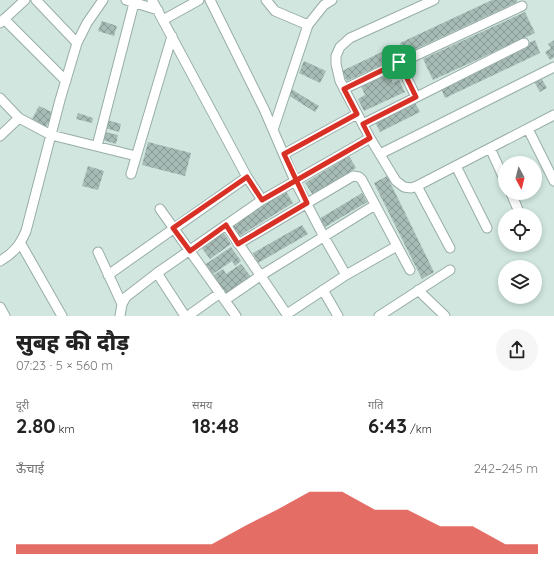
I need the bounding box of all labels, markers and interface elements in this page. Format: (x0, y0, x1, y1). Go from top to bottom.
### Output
pin (382, 45, 416, 79)
icon: arrive (388, 51, 410, 73)
north arrow (498, 156, 542, 200)
map controls (498, 156, 542, 304)
button: locate (498, 208, 542, 252)
button: layers (498, 260, 542, 304)
text: सुबह की दौड़ (16, 328, 129, 356)
button: share (496, 329, 538, 371)
text: 07:23 · 5 × 560 m (16, 357, 113, 373)
text: दूरी (16, 398, 29, 412)
text: समय (192, 398, 212, 412)
text: गति (368, 398, 383, 412)
text: 2.80 (16, 413, 56, 438)
text: 18:48 (192, 413, 239, 438)
text: 6:43 (368, 413, 407, 438)
text: km (56, 422, 75, 436)
text: /km (407, 422, 432, 436)
text: ऊँचाई (16, 460, 44, 476)
text: 242–245 m (474, 460, 538, 476)

